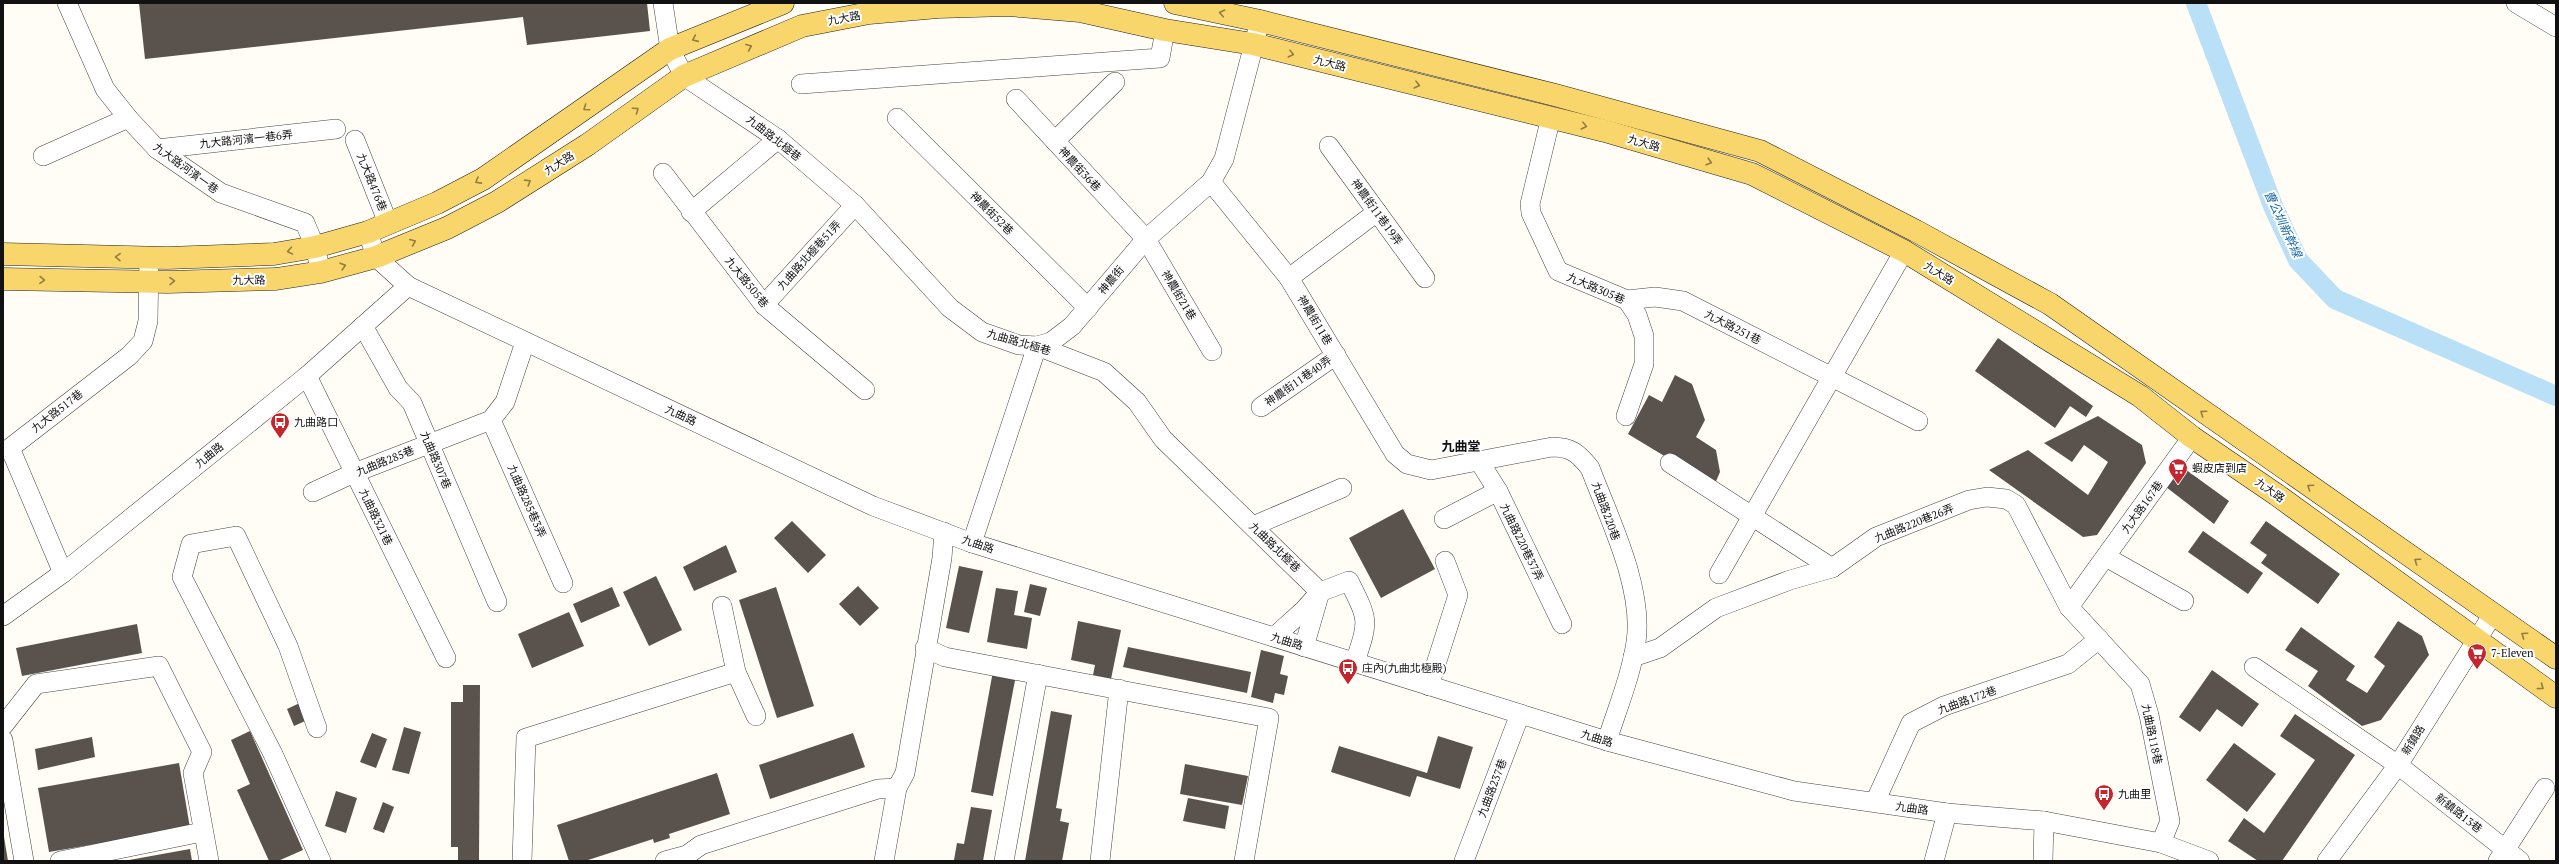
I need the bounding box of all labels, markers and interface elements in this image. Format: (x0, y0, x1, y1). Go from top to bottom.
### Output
street label: 九大路 (826, 8, 862, 28)
one-way arrow (1219, 10, 1225, 18)
one-way arrow (692, 34, 699, 42)
one-way arrow (745, 44, 752, 52)
one-way arrow (1287, 49, 1294, 57)
street label: 九大路 (1312, 52, 1348, 74)
one-way arrow (1414, 80, 1420, 88)
one-way arrow (583, 103, 590, 111)
one-way arrow (632, 107, 639, 115)
street label: 九曲路北極巷 (744, 112, 804, 164)
one-way arrow (1580, 121, 1587, 130)
street label: 九大路河濱一巷6弄 (199, 127, 293, 151)
street label: 九大路 (1626, 132, 1662, 154)
street label: 九大路河濱一巷 (151, 140, 221, 196)
street label: 神農街36巷 (1056, 144, 1104, 194)
street label: 九大路 (541, 148, 577, 178)
street label: 九大路476巷 (354, 151, 390, 213)
one-way arrow (1705, 157, 1712, 166)
street label: 神農街11巷19弄 (1348, 176, 1406, 248)
one-way arrow (475, 177, 482, 184)
one-way arrow (524, 180, 531, 187)
street label: 神農街52巷 (967, 188, 1017, 238)
water label: 曹公圳新幹線 (2261, 188, 2306, 261)
street label: 九曲路北極巷51弄 (774, 217, 844, 293)
one-way arrow (408, 239, 416, 247)
one-way arrow (287, 247, 293, 255)
one-way arrow (115, 253, 121, 261)
street label: 九大路505巷 (722, 254, 772, 310)
street label: 九大路 (1921, 258, 1957, 288)
one-way arrow (339, 262, 346, 271)
street label: 神農街 (1095, 263, 1127, 297)
street label: 神農街21巷 (1159, 268, 1199, 322)
street label: 九大路305巷 (1565, 270, 1627, 306)
street label: 九大路 (232, 273, 266, 287)
one-way arrow (39, 275, 45, 284)
one-way arrow (169, 277, 175, 286)
street label: 神農街11巷 (1295, 293, 1335, 347)
street label: 九大路251巷 (1702, 307, 1764, 347)
street label: 九曲路北極巷 (985, 326, 1053, 358)
street label: 神農街11巷40弄 (1262, 353, 1334, 409)
street label: 九大路517巷 (28, 387, 86, 435)
street label: 九曲路 (663, 402, 699, 428)
bus stop icon: 九曲路口 (269, 411, 291, 439)
one-way arrow (2201, 411, 2208, 418)
place label: 九曲路口 (294, 415, 338, 429)
street label: 九曲路307巷 (418, 429, 454, 491)
district label: 九曲堂 (1441, 437, 1481, 455)
street label: 九曲路 (192, 439, 226, 471)
street label: 九曲路285巷 (354, 443, 416, 479)
supermarket icon: 蝦皮店到店 (2167, 457, 2189, 485)
place label: 蝦皮店到店 (2192, 461, 2247, 475)
street label: 九曲路285巷3弄 (505, 462, 549, 540)
street label: 九大路 (2252, 475, 2288, 505)
street label: 九大路167巷 (2118, 478, 2166, 536)
street label: 九曲路220巷 (1589, 480, 1623, 542)
one-way arrow (2307, 484, 2314, 492)
street label: 九曲路321巷 (356, 486, 396, 548)
street label: 九曲路220巷37弄 (1497, 501, 1547, 583)
street label: 九曲路220巷26弄 (1872, 501, 1956, 545)
street label: 九曲路北極巷 (1246, 519, 1304, 575)
street label: 九曲路 (960, 532, 996, 556)
one-way arrow (2414, 558, 2421, 566)
street label: 九曲路 (1269, 629, 1305, 653)
one-way arrow (2521, 632, 2528, 640)
supermarket icon: 7-Eleven (2466, 642, 2488, 670)
place label: 7-Eleven (2491, 646, 2534, 660)
bus stop icon: 庄內(九曲北極殿) (1337, 657, 1359, 685)
place label: 庄內(九曲北極殿) (1362, 661, 1447, 675)
one-way arrow (2537, 682, 2544, 690)
street label: 九曲路172巷 (1936, 683, 1998, 717)
street label: 九曲路118巷 (2139, 702, 2165, 766)
street label: 新鎮路 (2398, 722, 2428, 758)
street label: 九曲路 (1579, 726, 1615, 750)
street label: 九曲路237巷 (1474, 757, 1510, 819)
bus stop icon: 九曲里 (2093, 783, 2115, 811)
place label: 九曲里 (2118, 787, 2151, 801)
street label: 新鎮路13巷 (2433, 790, 2485, 836)
street label: 九曲路 (1895, 799, 1929, 817)

